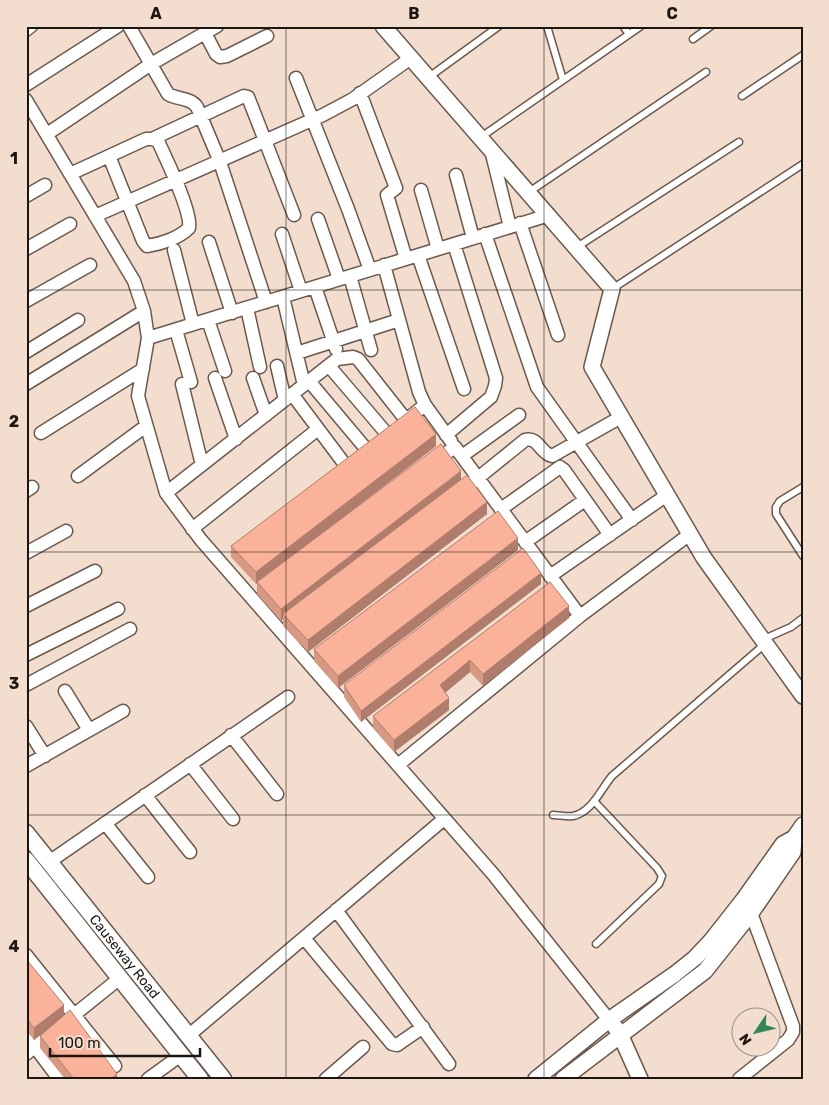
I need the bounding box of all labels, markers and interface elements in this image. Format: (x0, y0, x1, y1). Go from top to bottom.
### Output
text: A (150, 4, 162, 23)
text: B (408, 4, 420, 23)
text: C (666, 4, 678, 23)
text: 1 (10, 149, 18, 168)
text: 2 (9, 412, 19, 431)
text: 3 (9, 674, 19, 693)
street label: Causeway Road (86, 911, 163, 1002)
text: 4 (9, 937, 20, 956)
north arrow (732, 1008, 782, 1058)
scale bar (50, 1025, 200, 1057)
text: N (736, 1030, 756, 1048)
text: 100 m (58, 1034, 100, 1052)

